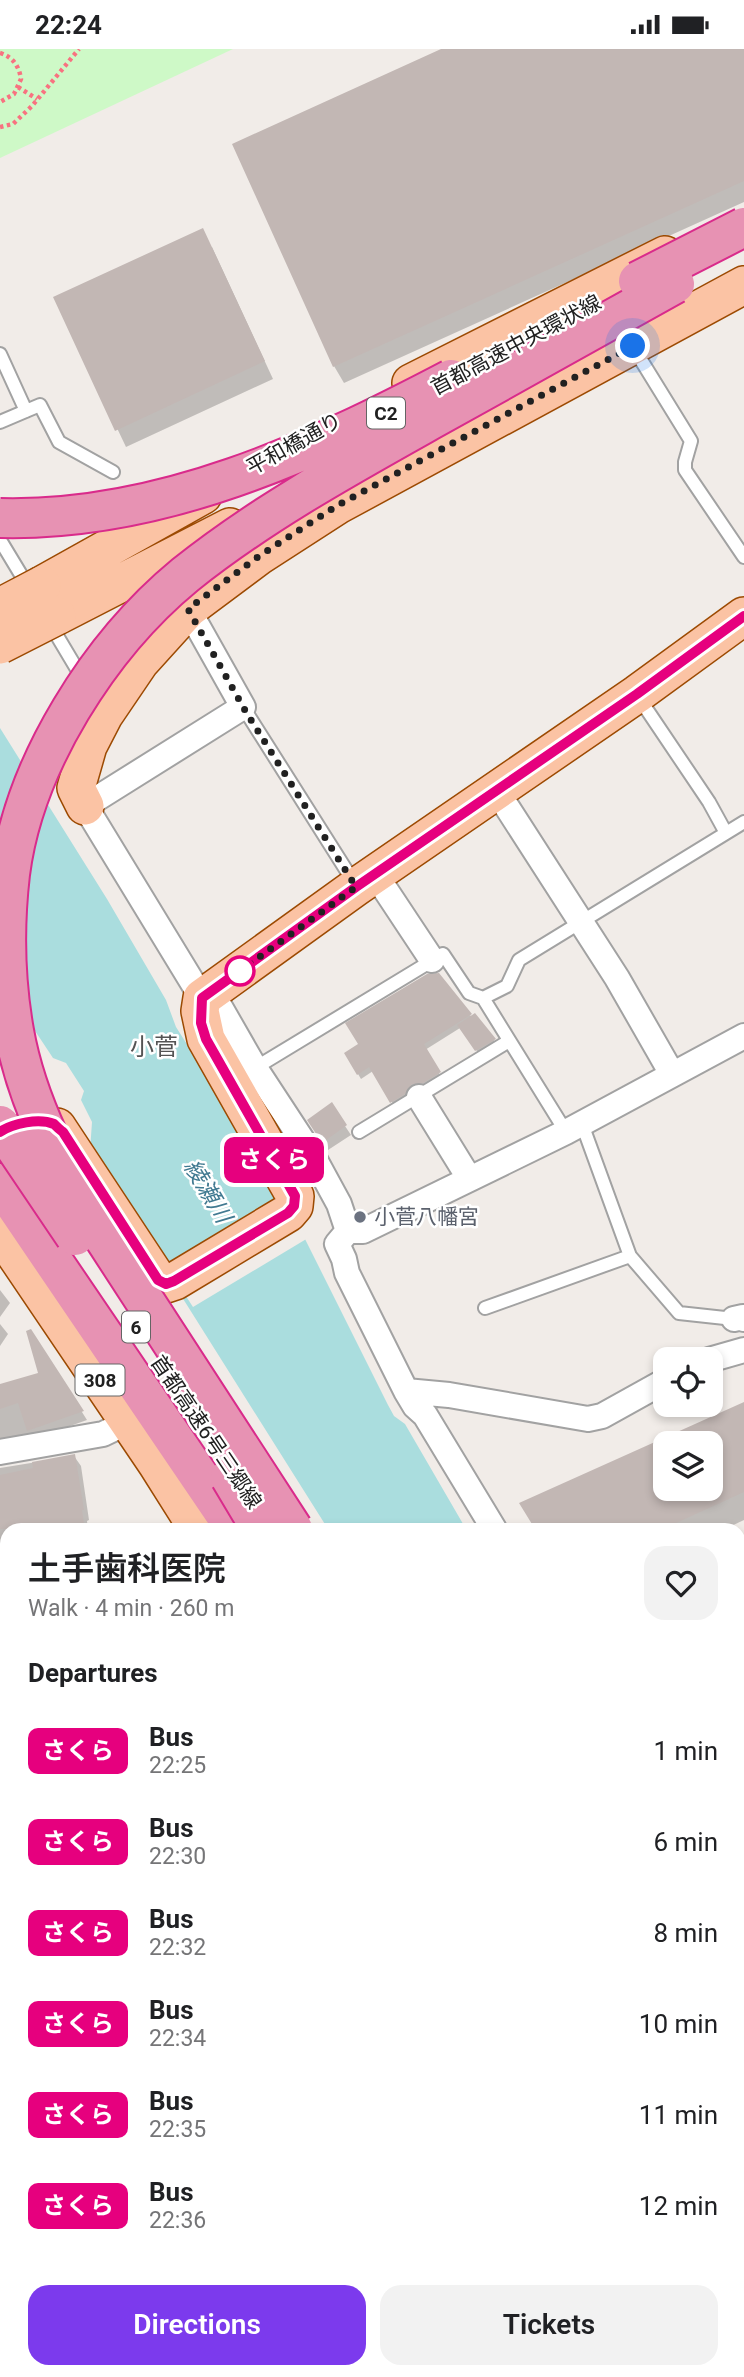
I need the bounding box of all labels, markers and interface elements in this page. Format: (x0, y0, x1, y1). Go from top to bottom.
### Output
text: 22:24 (35, 10, 102, 40)
street label: 首都高速中央環状線 (427, 290, 605, 400)
your location (615, 328, 650, 363)
road number: C2 (367, 397, 405, 429)
street label: 平和橋通り (242, 408, 346, 480)
unlabelled marker (225, 956, 255, 986)
district label: 小菅 (130, 1033, 178, 1061)
line badge: さくら (234, 1137, 314, 1183)
text: さくら (238, 1146, 310, 1174)
water label: 綾瀬川 (178, 1155, 238, 1230)
place label: 小菅八幡宮 (374, 1205, 479, 1229)
marker: 小菅八幡宮 (352, 1209, 368, 1225)
road number: 6 (122, 1311, 150, 1343)
map controls (653, 1347, 723, 1501)
button: locate (653, 1347, 723, 1417)
street label: 首都高速6号三郷線 (146, 1351, 266, 1513)
road number: 308 (76, 1365, 124, 1395)
button: layers (653, 1431, 723, 1501)
button: heart (644, 1546, 718, 1620)
text: 土手歯科医院 (28, 1549, 226, 1588)
text: Walk · 4 min · 260 m (28, 1595, 234, 1622)
text: Departures (28, 1658, 158, 1688)
text: Bus (149, 1722, 194, 1752)
text: 1 min (653, 1736, 718, 1766)
text: さくら (42, 1737, 114, 1765)
text: 22:25 (149, 1752, 206, 1779)
text: Bus (149, 1813, 194, 1843)
text: 6 min (653, 1827, 718, 1857)
text: さくら (42, 1828, 114, 1856)
text: 22:30 (149, 1843, 206, 1870)
text: Bus (149, 1904, 194, 1934)
text: 8 min (653, 1918, 718, 1948)
text: さくら (42, 1919, 114, 1947)
text: 22:32 (149, 1934, 206, 1961)
text: Bus (149, 1995, 194, 2025)
text: 10 min (639, 2009, 718, 2039)
text: さくら (42, 2010, 114, 2038)
text: 22:34 (149, 2025, 206, 2052)
text: Bus (149, 2086, 194, 2116)
text: 11 min (639, 2100, 718, 2130)
text: さくら (42, 2101, 114, 2129)
text: 22:35 (149, 2116, 206, 2143)
text: Bus (149, 2177, 194, 2207)
text: 12 min (639, 2191, 718, 2221)
text: さくら (42, 2192, 114, 2220)
text: 22:36 (149, 2207, 206, 2234)
button: Directions (28, 2285, 366, 2365)
button: Tickets (380, 2285, 718, 2365)

